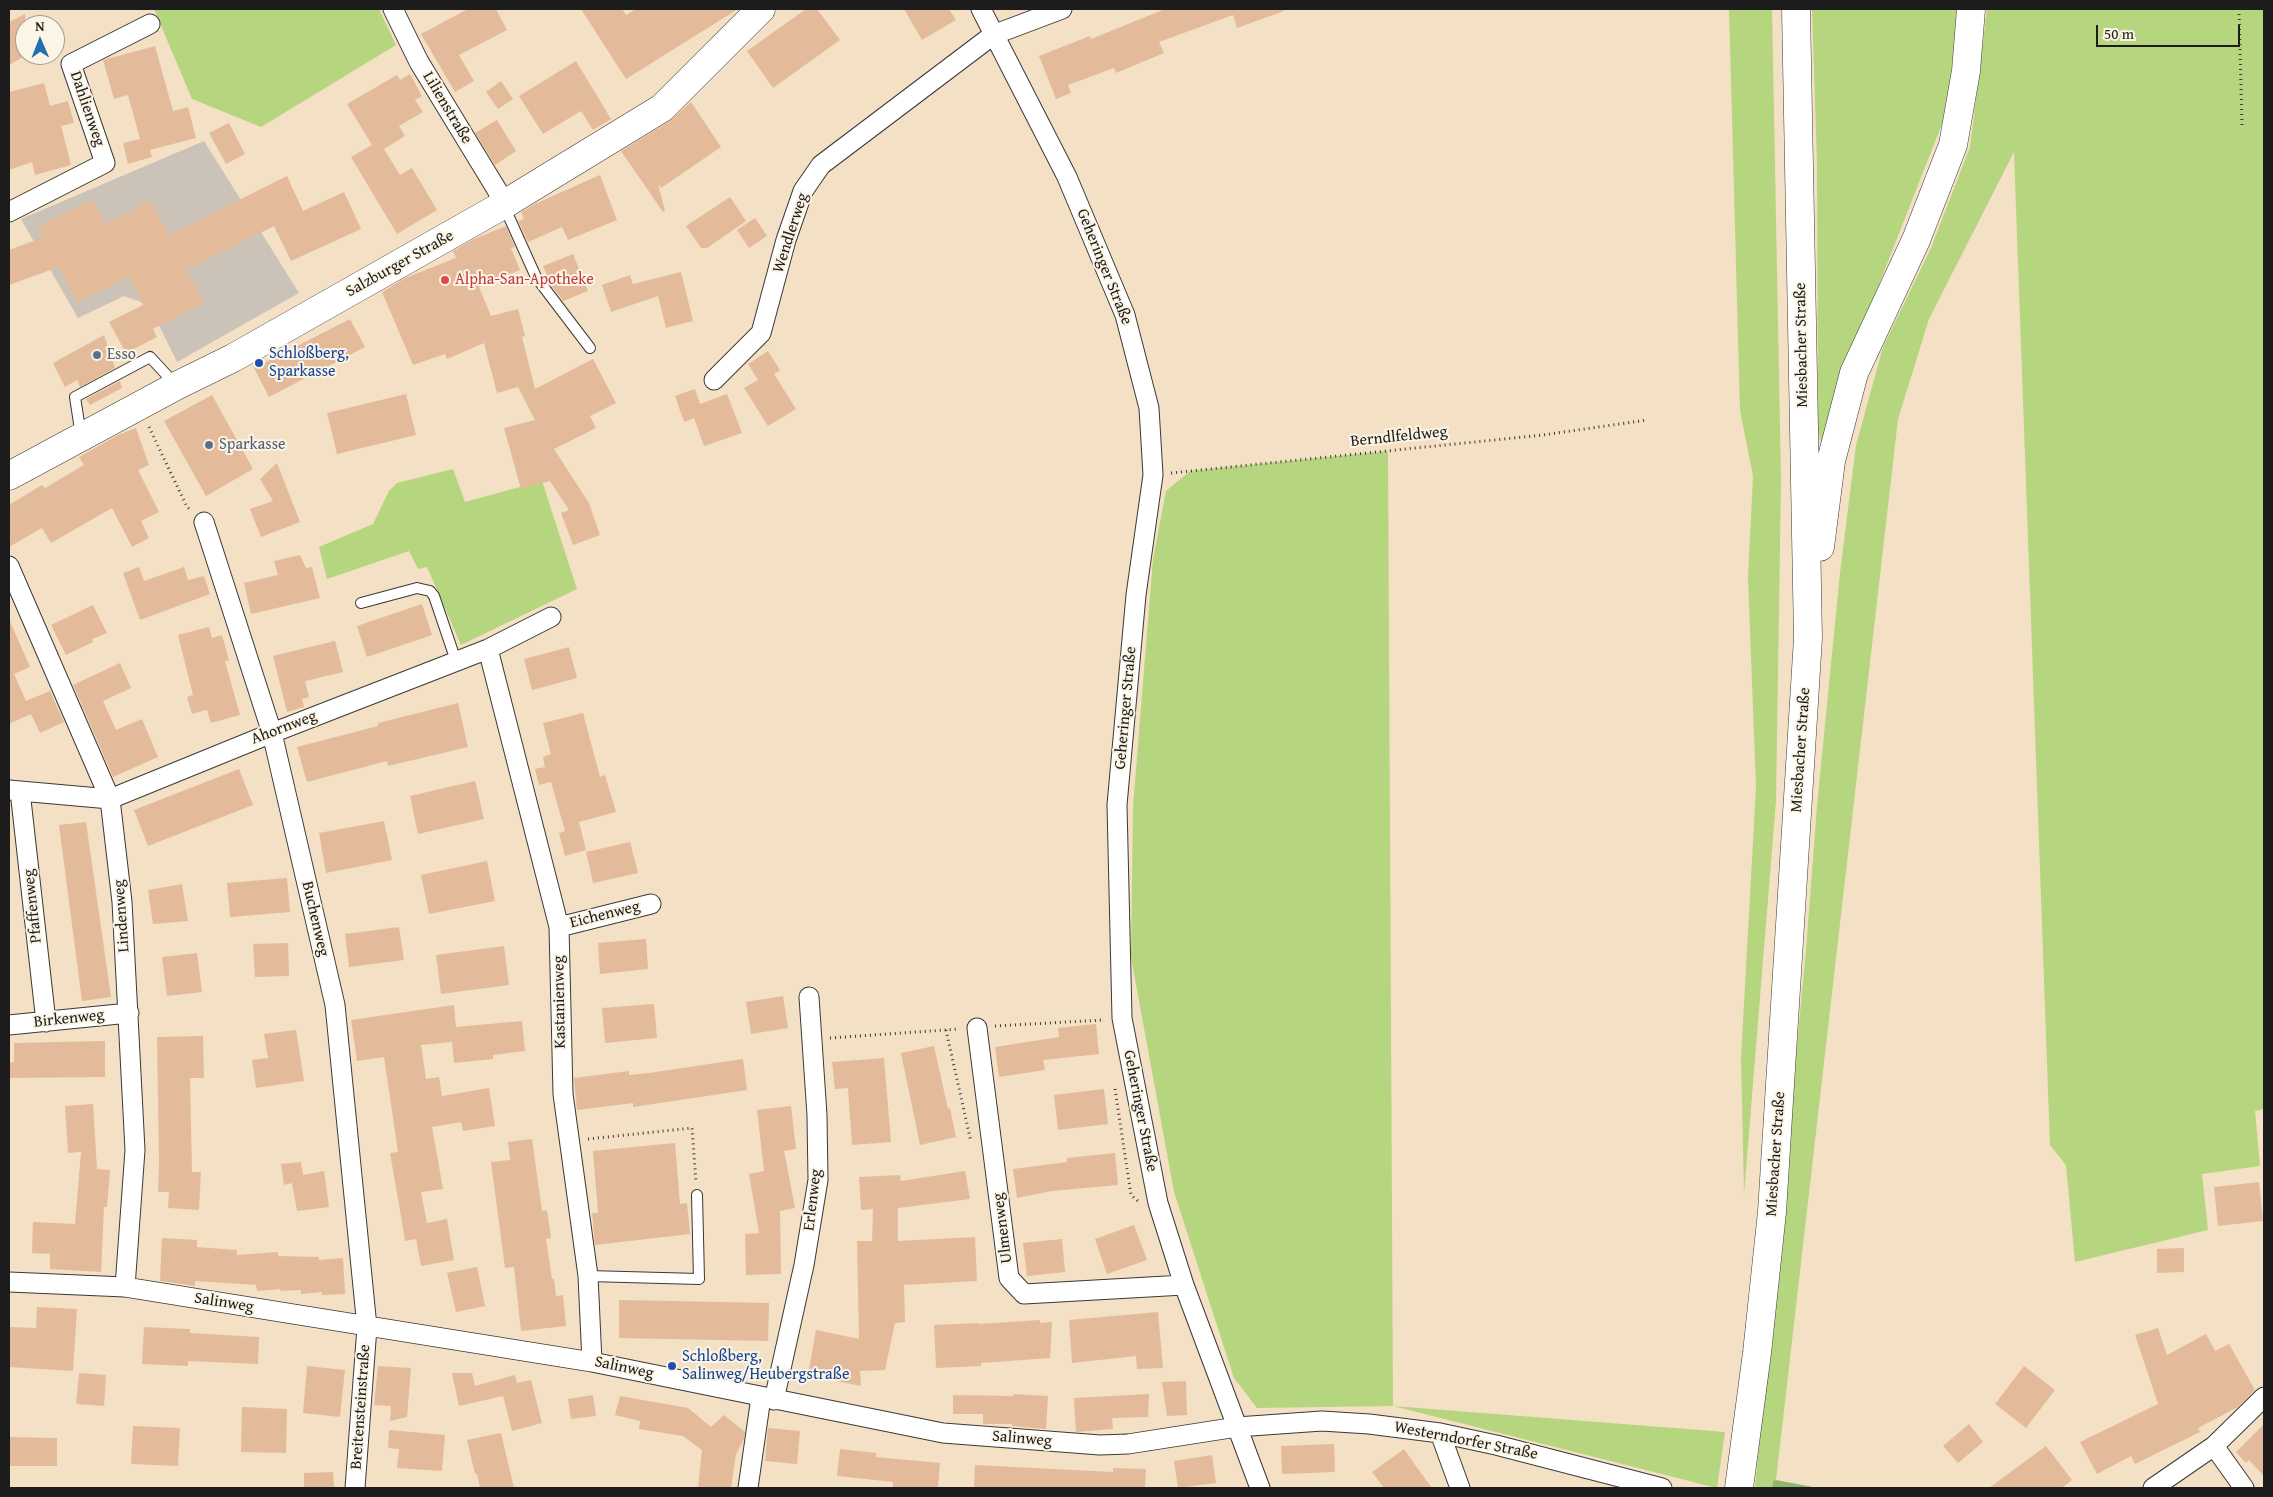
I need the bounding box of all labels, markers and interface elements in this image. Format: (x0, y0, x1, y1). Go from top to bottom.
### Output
north arrow (15, 15, 65, 65)
scale bar (2098, 15, 2242, 47)
text: N (35, 16, 45, 36)
text: 50 m (2104, 23, 2134, 44)
street label: Lilienstraße (418, 68, 476, 148)
street label: Dahlienweg (65, 69, 109, 149)
street label: Wendlerweg (769, 191, 813, 275)
street label: Geheringer Straße (1072, 206, 1136, 328)
street label: Salzburger Straße (343, 226, 457, 302)
place label: Alpha-San-Apotheke (455, 270, 594, 290)
marker: Alpha-San-Apotheke (439, 274, 451, 286)
street label: Miesbacher Straße (1791, 282, 1813, 408)
place label: Schloßberg, Sparkasse (269, 344, 349, 382)
place label: Esso (107, 345, 136, 365)
marker: Esso (91, 349, 103, 361)
marker: Schloßberg, Sparkasse (253, 357, 265, 369)
street label: Berndlfeldweg (1350, 422, 1448, 452)
place label: Sparkasse (219, 435, 286, 455)
marker: Sparkasse (203, 439, 215, 451)
street label: Geheringer Straße (1111, 646, 1141, 770)
street label: Miesbacher Straße (1787, 687, 1815, 813)
street label: Ahornweg (248, 707, 320, 749)
street label: Pfaffenweg (20, 868, 46, 944)
street label: Lindenweg (110, 879, 134, 953)
street label: Buchenweg (297, 880, 333, 958)
street label: Eichenweg (568, 897, 642, 933)
street label: Kastanienweg (550, 955, 570, 1049)
street label: Birkenweg (33, 1006, 105, 1032)
street label: Geheringer Straße (1119, 1049, 1161, 1173)
street label: Miesbacher Straße (1762, 1091, 1790, 1217)
street label: Erlenweg (800, 1168, 826, 1232)
street label: Ulmenweg (989, 1192, 1017, 1264)
street label: Salinweg (193, 1289, 255, 1317)
street label: Breitensteinstraße (347, 1344, 375, 1470)
place label: Schloßberg, Salinweg/Heubergstraße (682, 1347, 849, 1385)
street label: Salinweg (593, 1352, 655, 1384)
marker: Schloßberg, Salinweg/Heubergstraße (666, 1360, 678, 1372)
street label: Westerndorfer Straße (1393, 1418, 1539, 1464)
street label: Salinweg (991, 1427, 1053, 1451)

